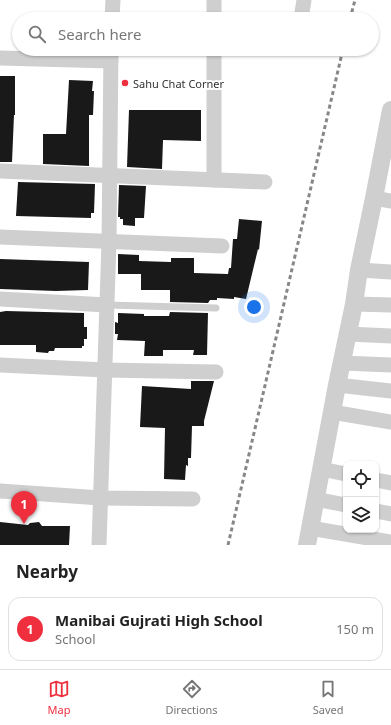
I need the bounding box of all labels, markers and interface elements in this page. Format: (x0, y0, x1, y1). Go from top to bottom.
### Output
search box (12, 12, 379, 56)
icon: search (26, 23, 48, 45)
text: Search here (58, 24, 141, 44)
place label: Sahu Chat Corner (133, 76, 225, 91)
marker: Sahu Chat Corner (120, 78, 130, 88)
your location (244, 297, 264, 317)
map controls (343, 461, 379, 533)
button: locate (343, 461, 379, 497)
pin: 1 (11, 491, 37, 524)
button: layers (343, 497, 379, 533)
text: Nearby (16, 560, 78, 583)
text: Manibai Gujrati High School (55, 610, 263, 630)
text: 1 (26, 620, 34, 638)
text: 150 m (336, 620, 374, 638)
text: School (55, 630, 96, 648)
tab: Map (48, 678, 70, 717)
tab: Directions (165, 678, 218, 717)
tab: Saved (313, 678, 343, 717)

